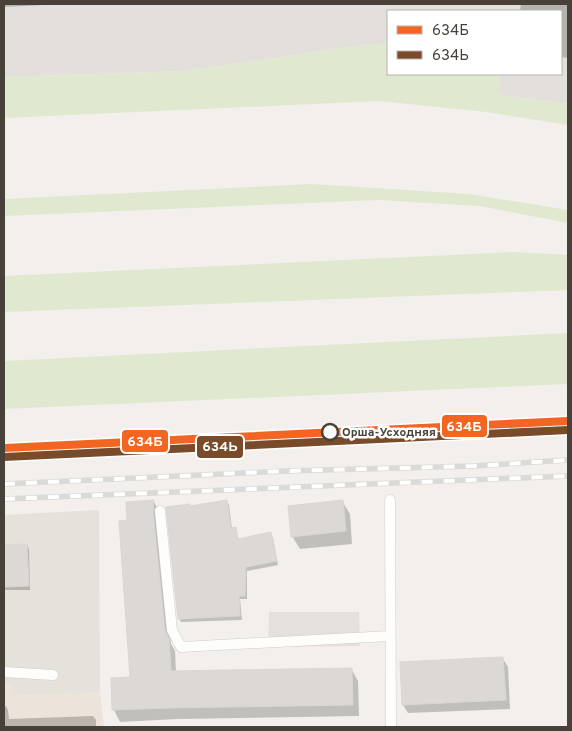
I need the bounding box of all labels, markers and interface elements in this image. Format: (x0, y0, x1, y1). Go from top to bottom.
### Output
legend (387, 10, 562, 75)
text: 634Б (432, 22, 469, 41)
text: 634Ь (432, 47, 469, 66)
line badge: 634Б (441, 414, 488, 438)
text: 634Б (446, 419, 482, 436)
marker: Орша-Усходняя (321, 423, 339, 441)
place label: Орша-Усходняя (342, 425, 436, 441)
line badge: 634Б (121, 429, 169, 453)
text: 634Б (127, 434, 163, 451)
line badge: 634Ь (196, 435, 244, 459)
text: 634Ь (202, 439, 238, 456)

